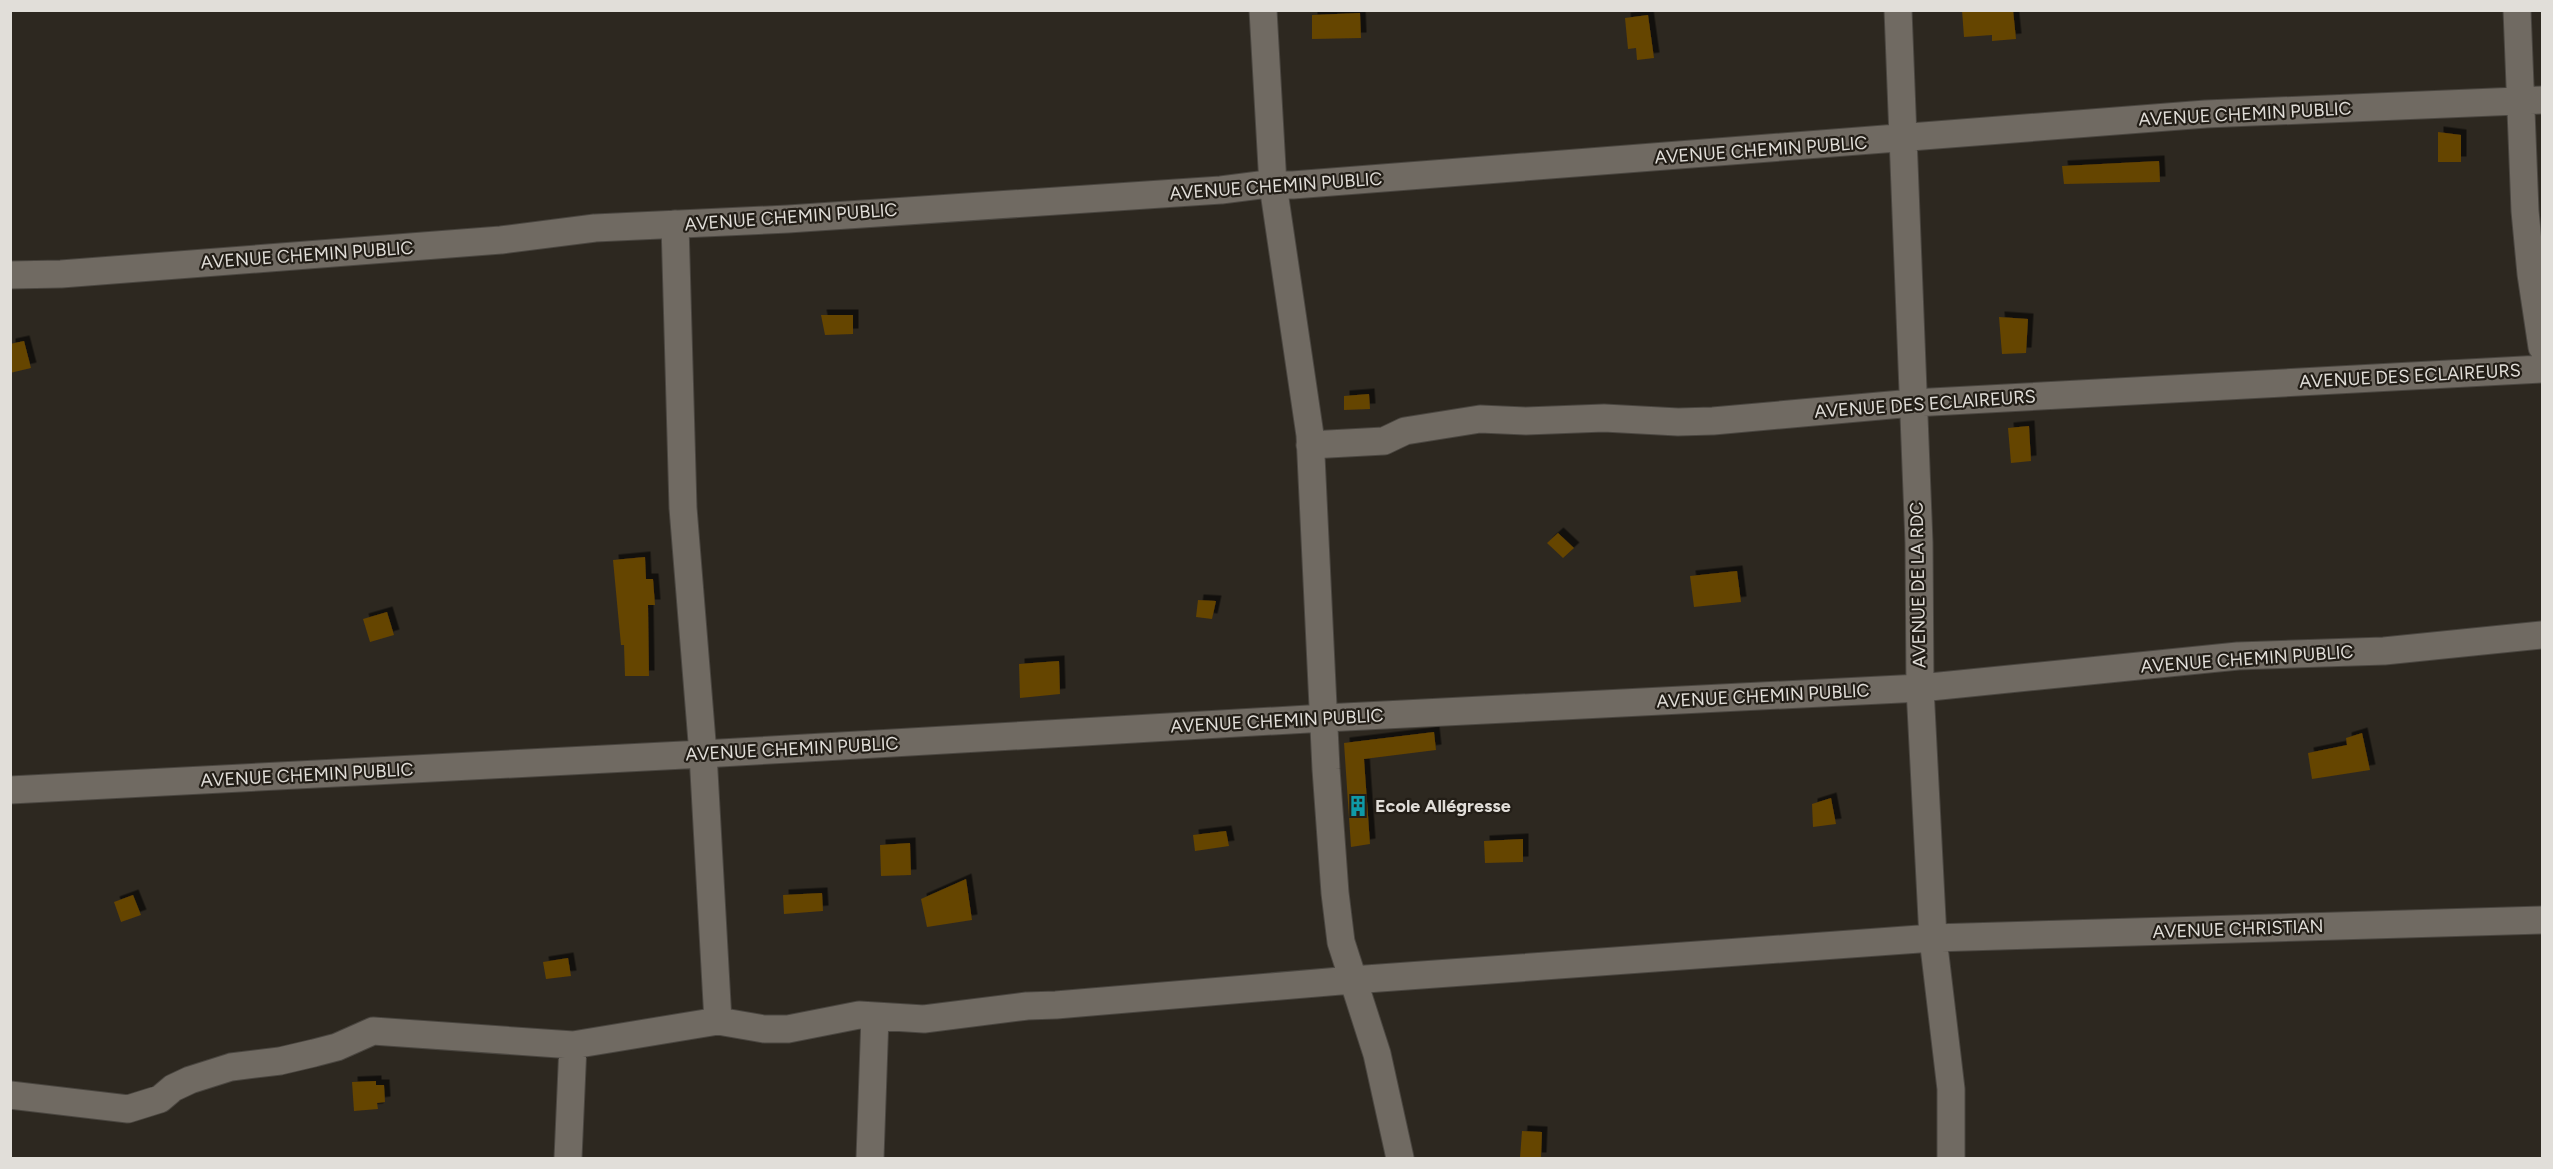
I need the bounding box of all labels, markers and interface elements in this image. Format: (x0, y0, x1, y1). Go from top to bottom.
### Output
street label: AVENUE CHEMIN PUBLIC (2138, 97, 2352, 131)
street label: AVENUE CHEMIN PUBLIC (1654, 132, 1868, 168)
street label: AVENUE CHEMIN PUBLIC (1169, 168, 1383, 204)
street label: AVENUE CHEMIN PUBLIC (684, 199, 898, 235)
street label: AVENUE CHEMIN PUBLIC (200, 237, 414, 273)
street label: AVENUE DES ECLAIREURS (2299, 359, 2521, 393)
street label: AVENUE DES ECLAIREURS (1814, 385, 2036, 423)
street label: AVENUE DE LA RDC (1906, 502, 1930, 668)
street label: AVENUE CHEMIN PUBLIC (2140, 641, 2354, 677)
street label: AVENUE CHEMIN PUBLIC (1656, 679, 1870, 713)
street label: AVENUE CHEMIN PUBLIC (1170, 704, 1384, 738)
street label: AVENUE CHEMIN PUBLIC (685, 732, 899, 766)
street label: AVENUE CHEMIN PUBLIC (200, 758, 414, 792)
building icon: Ecole Allégresse (1346, 794, 1370, 818)
place label: Ecole Allégresse (1375, 795, 1511, 817)
street label: AVENUE CHRISTIAN (2152, 915, 2324, 943)

